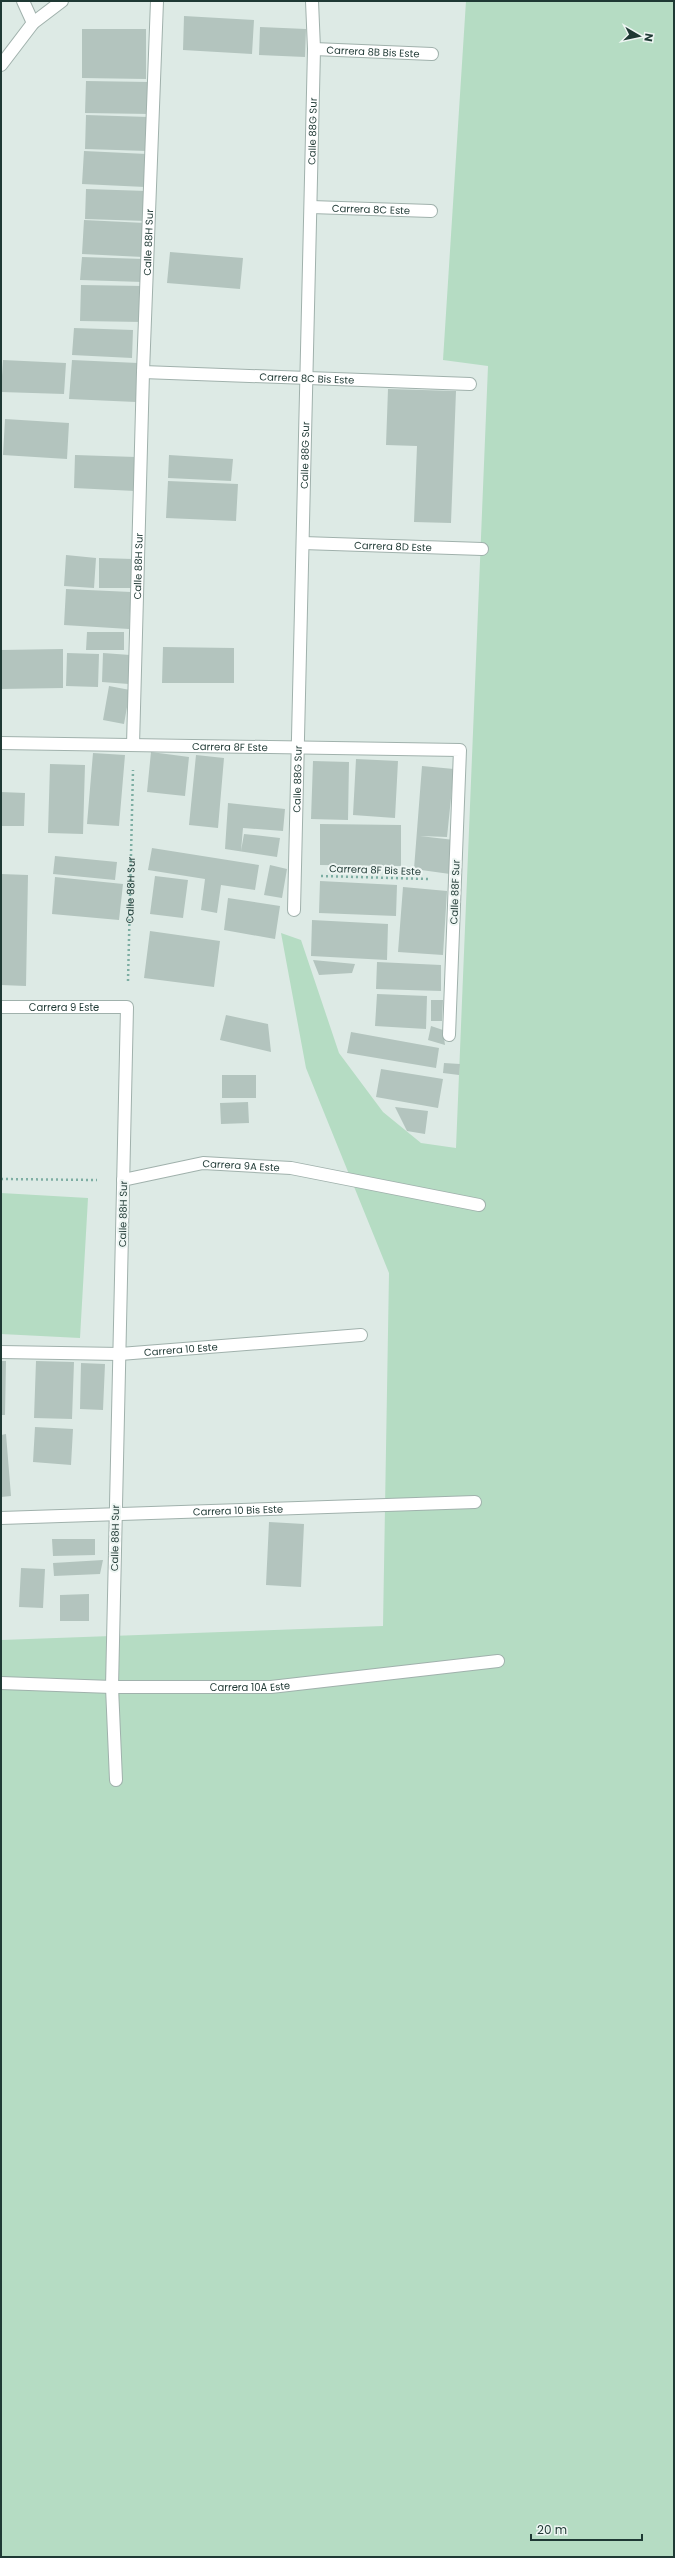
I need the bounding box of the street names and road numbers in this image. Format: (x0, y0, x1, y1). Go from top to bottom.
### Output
street label: Carrera 8B Bis Este (326, 42, 420, 61)
street label: Calle 88G Sur (304, 97, 320, 165)
street label: Carrera 8C Este (332, 200, 410, 218)
street label: Calle 88H Sur (139, 208, 157, 276)
street label: Carrera 8C Bis Este (259, 369, 355, 387)
street label: Calle 88G Sur (296, 421, 313, 489)
street label: Calle 88H Sur (129, 532, 146, 600)
street label: Carrera 8D Este (354, 537, 432, 555)
street label: Carrera 8F Este (192, 738, 268, 755)
street label: Calle 88G Sur (289, 745, 305, 813)
street label: Calle 88H Sur (122, 856, 138, 923)
street label: Calle 88F Sur (446, 859, 464, 925)
street label: Carrera 8F Bis Este (329, 861, 421, 879)
street label: Carrera 9 Este (29, 1000, 99, 1015)
street label: Carrera 9A Este (202, 1155, 280, 1175)
street label: Calle 88H Sur (115, 1180, 131, 1247)
street label: Carrera 10 Este (143, 1339, 218, 1360)
street label: Carrera 10 Bis Este (193, 1501, 283, 1519)
street label: Calle 88H Sur (107, 1504, 123, 1571)
street label: Carrera 10A Este (210, 1677, 291, 1695)

